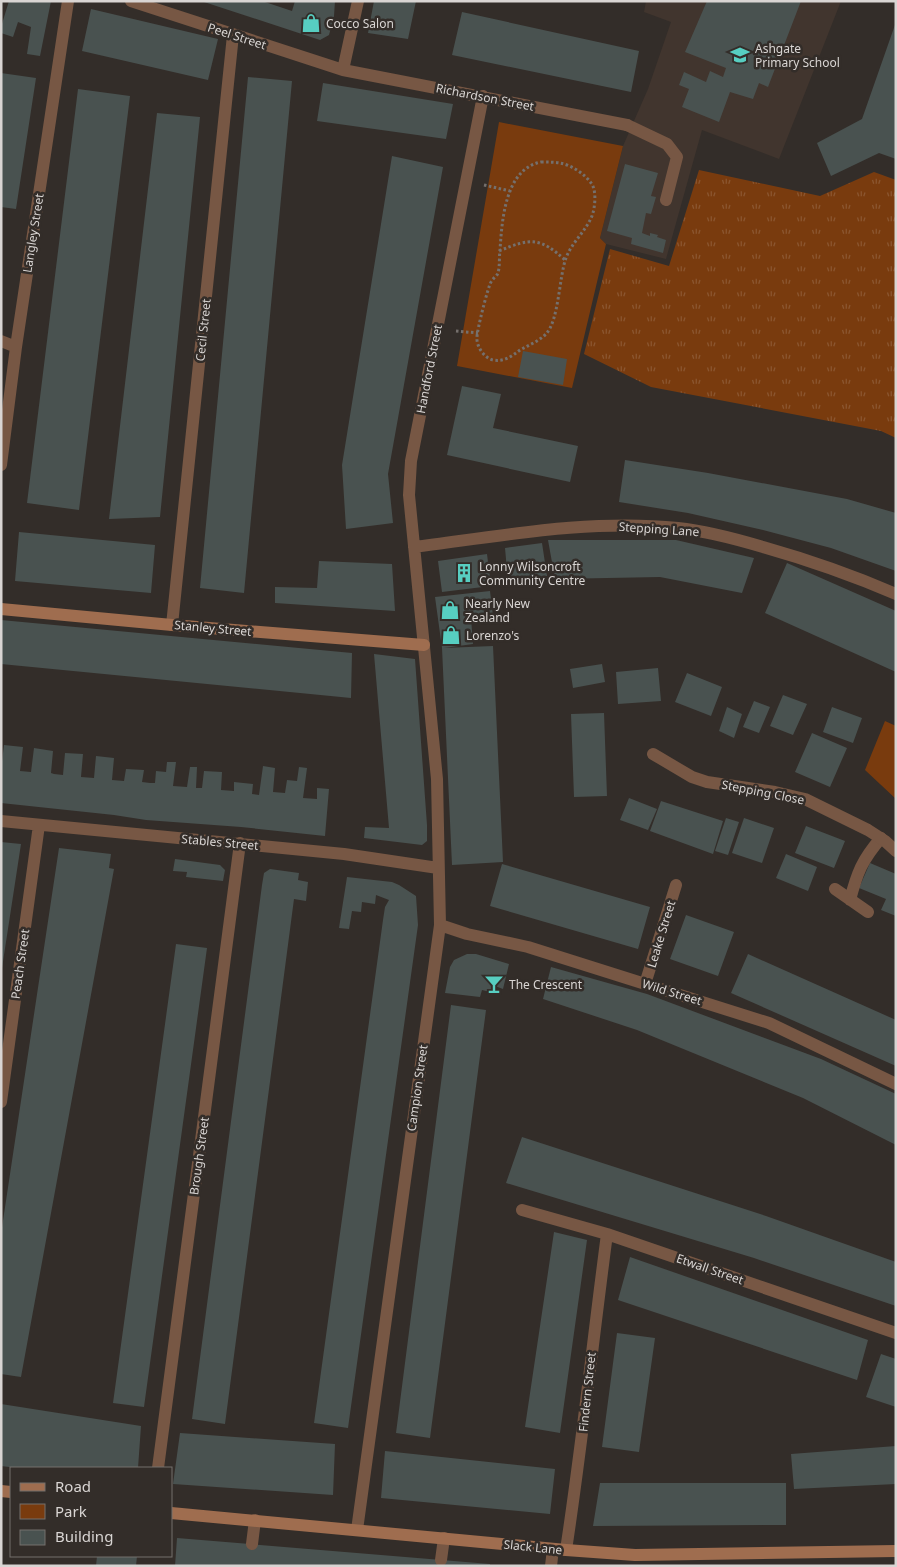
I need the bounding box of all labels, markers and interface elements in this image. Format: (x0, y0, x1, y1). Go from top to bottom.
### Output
shop icon: Cocco Salon (300, 12, 322, 34)
place label: Cocco Salon (326, 15, 394, 32)
street label: Peel Street (206, 19, 269, 54)
place label: Ashgate Primary School (755, 40, 840, 71)
school or university icon: Ashgate Primary School (729, 44, 751, 66)
street label: Richardson Street (434, 79, 536, 115)
street label: Langley Street (18, 191, 48, 274)
street label: Cecil Street (191, 297, 215, 362)
street label: Handford Street (412, 322, 446, 415)
street label: Stepping Lane (618, 518, 700, 540)
place label: Lonny Wilsoncroft Community Centre (479, 558, 586, 589)
building icon: Lonny Wilsoncroft Community Centre (453, 562, 475, 584)
place label: Nearly New Zealand (465, 595, 531, 626)
shop icon: Nearly New Zealand (439, 599, 461, 621)
street label: Stanley Street (174, 616, 253, 640)
shop icon: Lorenzo's (440, 624, 462, 646)
place label: Lorenzo's (466, 627, 520, 644)
street label: Stepping Close (720, 776, 806, 808)
street label: Stables Street (181, 830, 260, 854)
street label: Leake Street (643, 898, 679, 970)
street label: Peach Street (7, 927, 33, 1000)
bar icon: The Crescent (483, 973, 505, 995)
street label: Wild Street (640, 975, 704, 1009)
place label: The Crescent (509, 976, 583, 993)
street label: Campion Street (403, 1043, 432, 1132)
street label: Brough Street (185, 1115, 213, 1196)
street label: Etwall Street (674, 1250, 746, 1289)
street label: Findern Street (574, 1351, 600, 1433)
legend (10, 1467, 172, 1557)
text: Road (55, 1476, 91, 1496)
text: Park (55, 1501, 87, 1521)
text: Building (55, 1526, 113, 1546)
street label: Slack Lane (503, 1535, 563, 1559)

